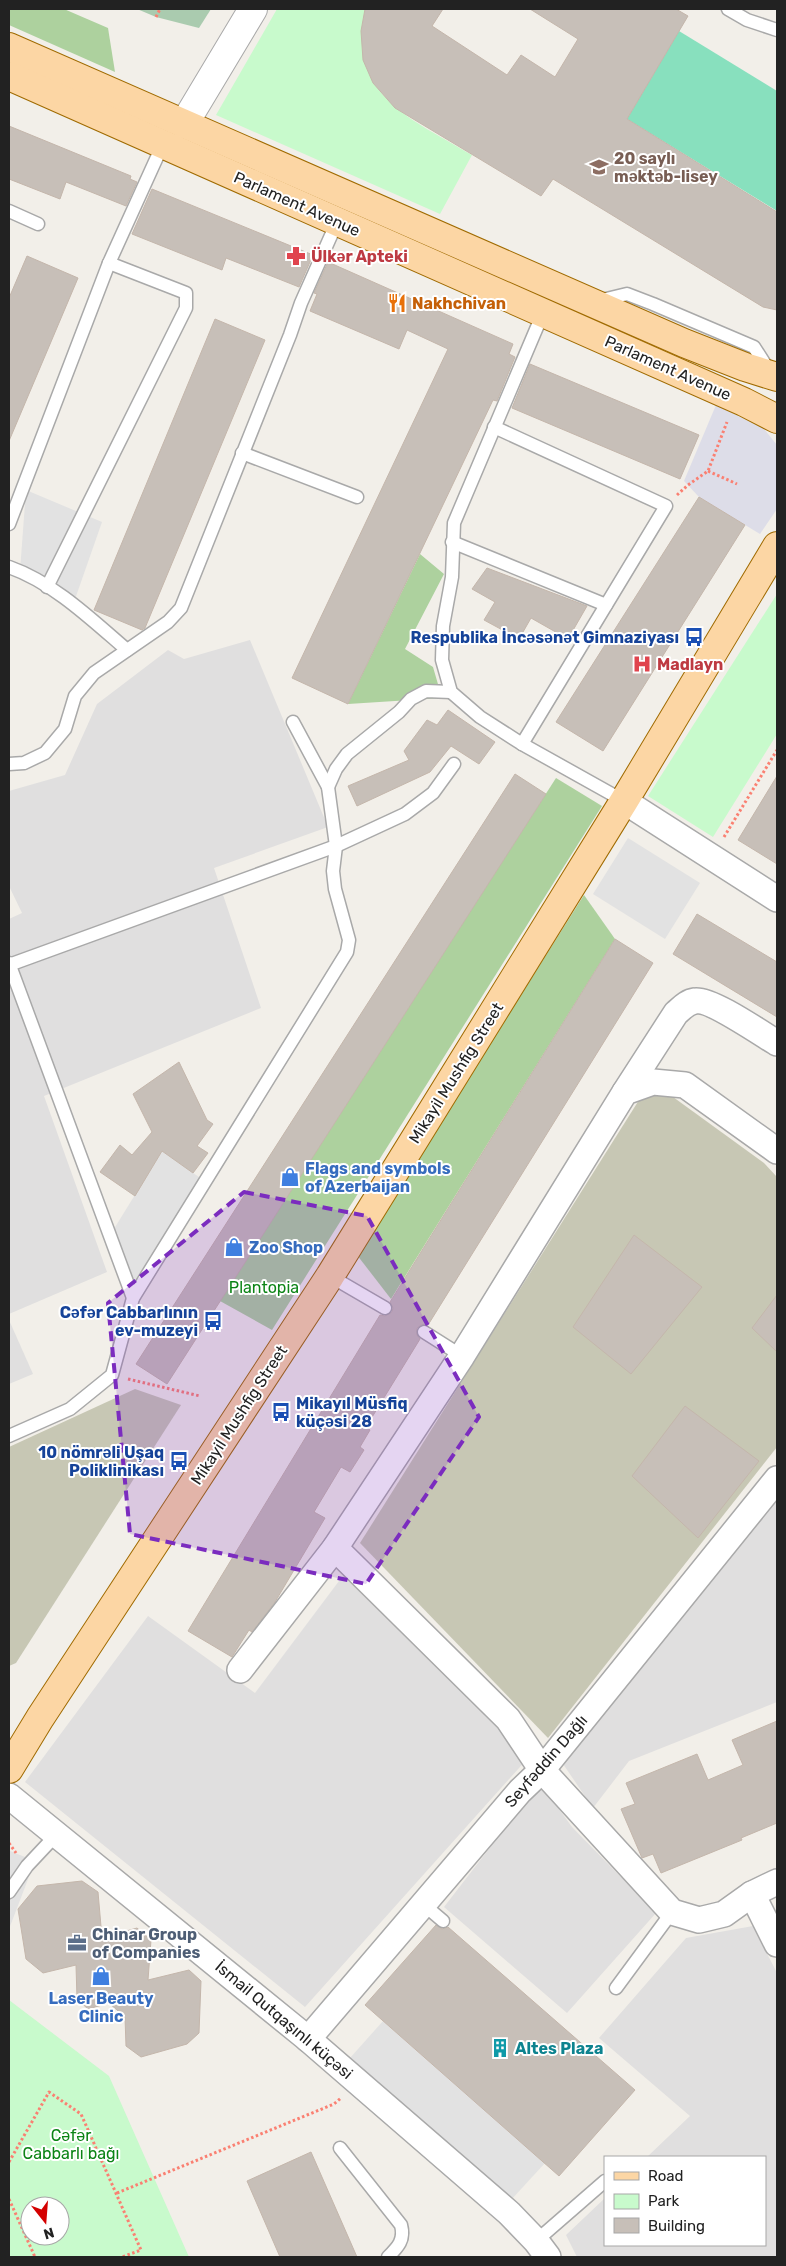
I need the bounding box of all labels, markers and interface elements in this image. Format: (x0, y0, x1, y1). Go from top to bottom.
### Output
place label: 20 saylı məktəb-lisey (614, 149, 718, 186)
school or university icon: 20 saylı məktəb-lisey (588, 156, 610, 178)
street label: Parlament Avenue (231, 168, 363, 240)
pharmacy icon: Ülkər Apteki (285, 245, 307, 267)
place label: Ülkər Apteki (311, 246, 408, 266)
restaurant icon: Nakhchivan (386, 292, 408, 314)
place label: Nakhchivan (412, 294, 506, 313)
street label: Parlament Avenue (602, 332, 734, 404)
bus stop icon: Respublika İncəsənət Gimnaziyası (683, 626, 705, 648)
place label: Respublika İncəsənət Gimnaziyası (410, 628, 679, 647)
hospital icon: Madlayn (631, 653, 653, 675)
place label: Madlayn (657, 655, 723, 674)
street label: Mikayil Mushfig Street (405, 999, 507, 1147)
place label: Flags and symbols of Azerbaijan (305, 1159, 451, 1196)
shop icon: Flags and symbols of Azerbaijan (279, 1166, 301, 1188)
shop icon: Zoo Shop (223, 1236, 245, 1258)
place label: Zoo Shop (249, 1238, 323, 1257)
park label: Plantopia (229, 1278, 299, 1297)
place label: Cəfər Cabbarlının ev-muzeyi (60, 1303, 198, 1340)
bus stop icon: Cəfər Cabbarlının ev-muzeyi (202, 1310, 224, 1332)
street label: Mikayil Mushfig Street (187, 1342, 291, 1488)
place label: Mikayıl Müsfiq küçəsi 28 (296, 1394, 408, 1431)
bus stop icon: Mikayıl Müsfiq küçəsi 28 (270, 1401, 292, 1423)
place label: 10 nömrəli Uşaq Poliklinikası (38, 1443, 164, 1480)
bus stop icon: 10 nömrəli Uşaq Poliklinikası (168, 1450, 190, 1472)
street label: Seyfəddin Dağlı (501, 1711, 591, 1811)
place label: Chinar Group of Companies (92, 1925, 200, 1962)
office icon: Chinar Group of Companies (66, 1932, 88, 1954)
street label: İsmail Qutqaşınlı küçəsi (211, 1957, 357, 2083)
shop icon: Laser Beauty Clinic (90, 1965, 112, 1987)
place label: Laser Beauty Clinic (48, 1989, 154, 2026)
building icon: Altes Plaza (489, 2037, 511, 2059)
place label: Altes Plaza (515, 2039, 603, 2058)
park label: Cəfər Cabbarlı bağı (23, 2126, 119, 2163)
legend (604, 2156, 766, 2246)
text: Road (648, 2167, 684, 2185)
text: Park (648, 2192, 679, 2210)
north arrow (20, 2196, 70, 2246)
text: Building (648, 2217, 705, 2235)
text: N (41, 2223, 56, 2243)

